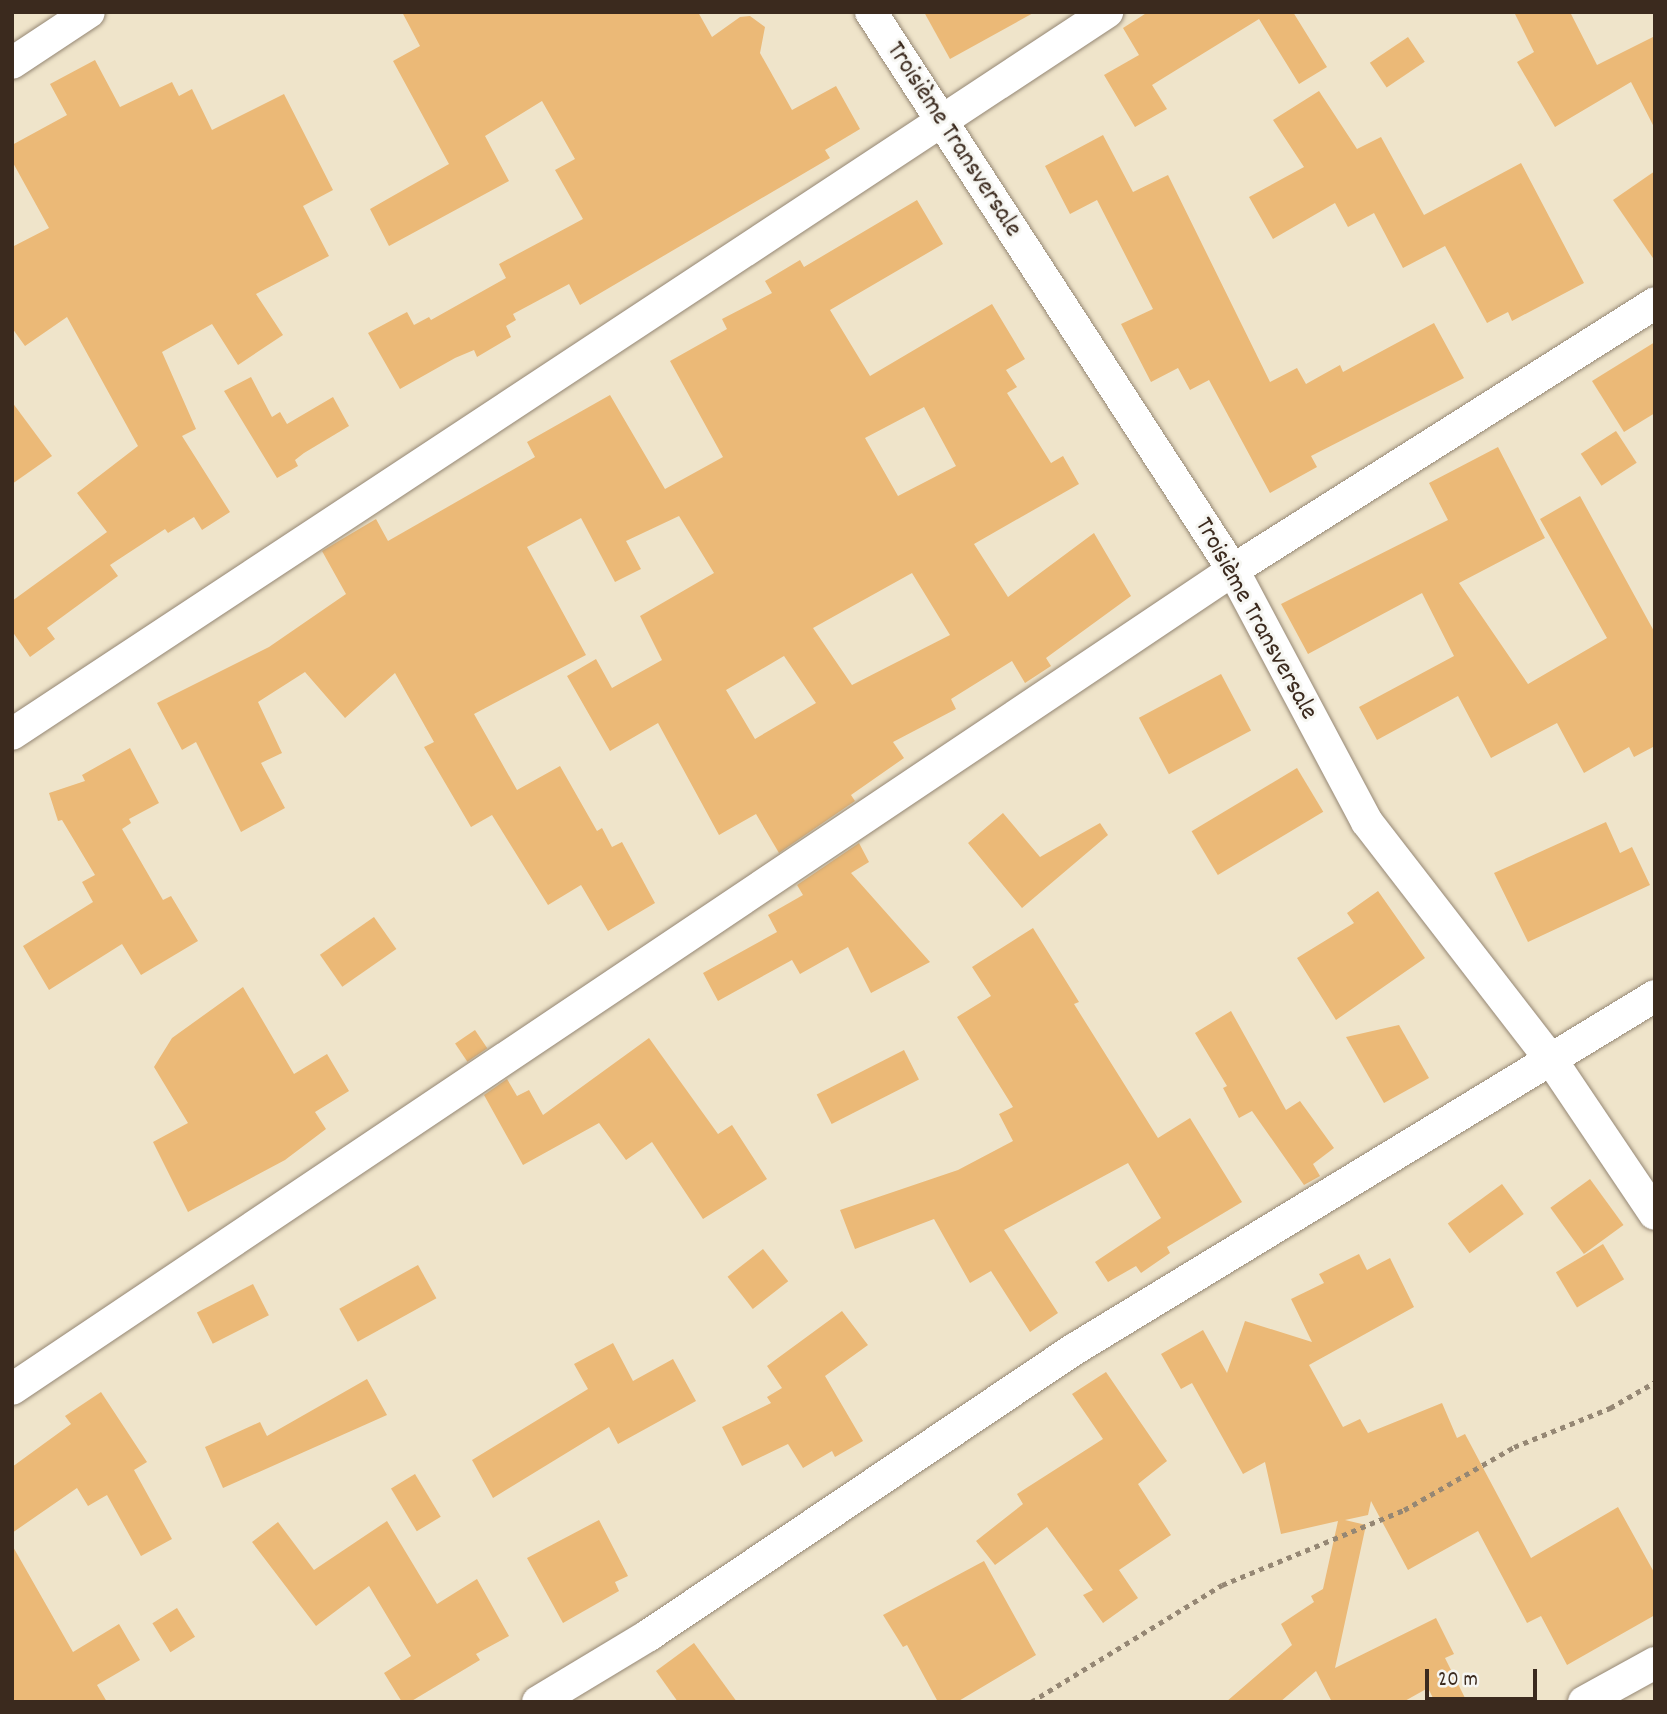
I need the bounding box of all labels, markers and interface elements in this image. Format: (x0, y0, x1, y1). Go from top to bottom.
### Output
street label: Troisième Transversale (878, 37, 1028, 243)
street label: Troisième Transversale (1186, 512, 1324, 726)
scale bar (1429, 1654, 1541, 1698)
text: 20 m (1438, 1666, 1478, 1696)

